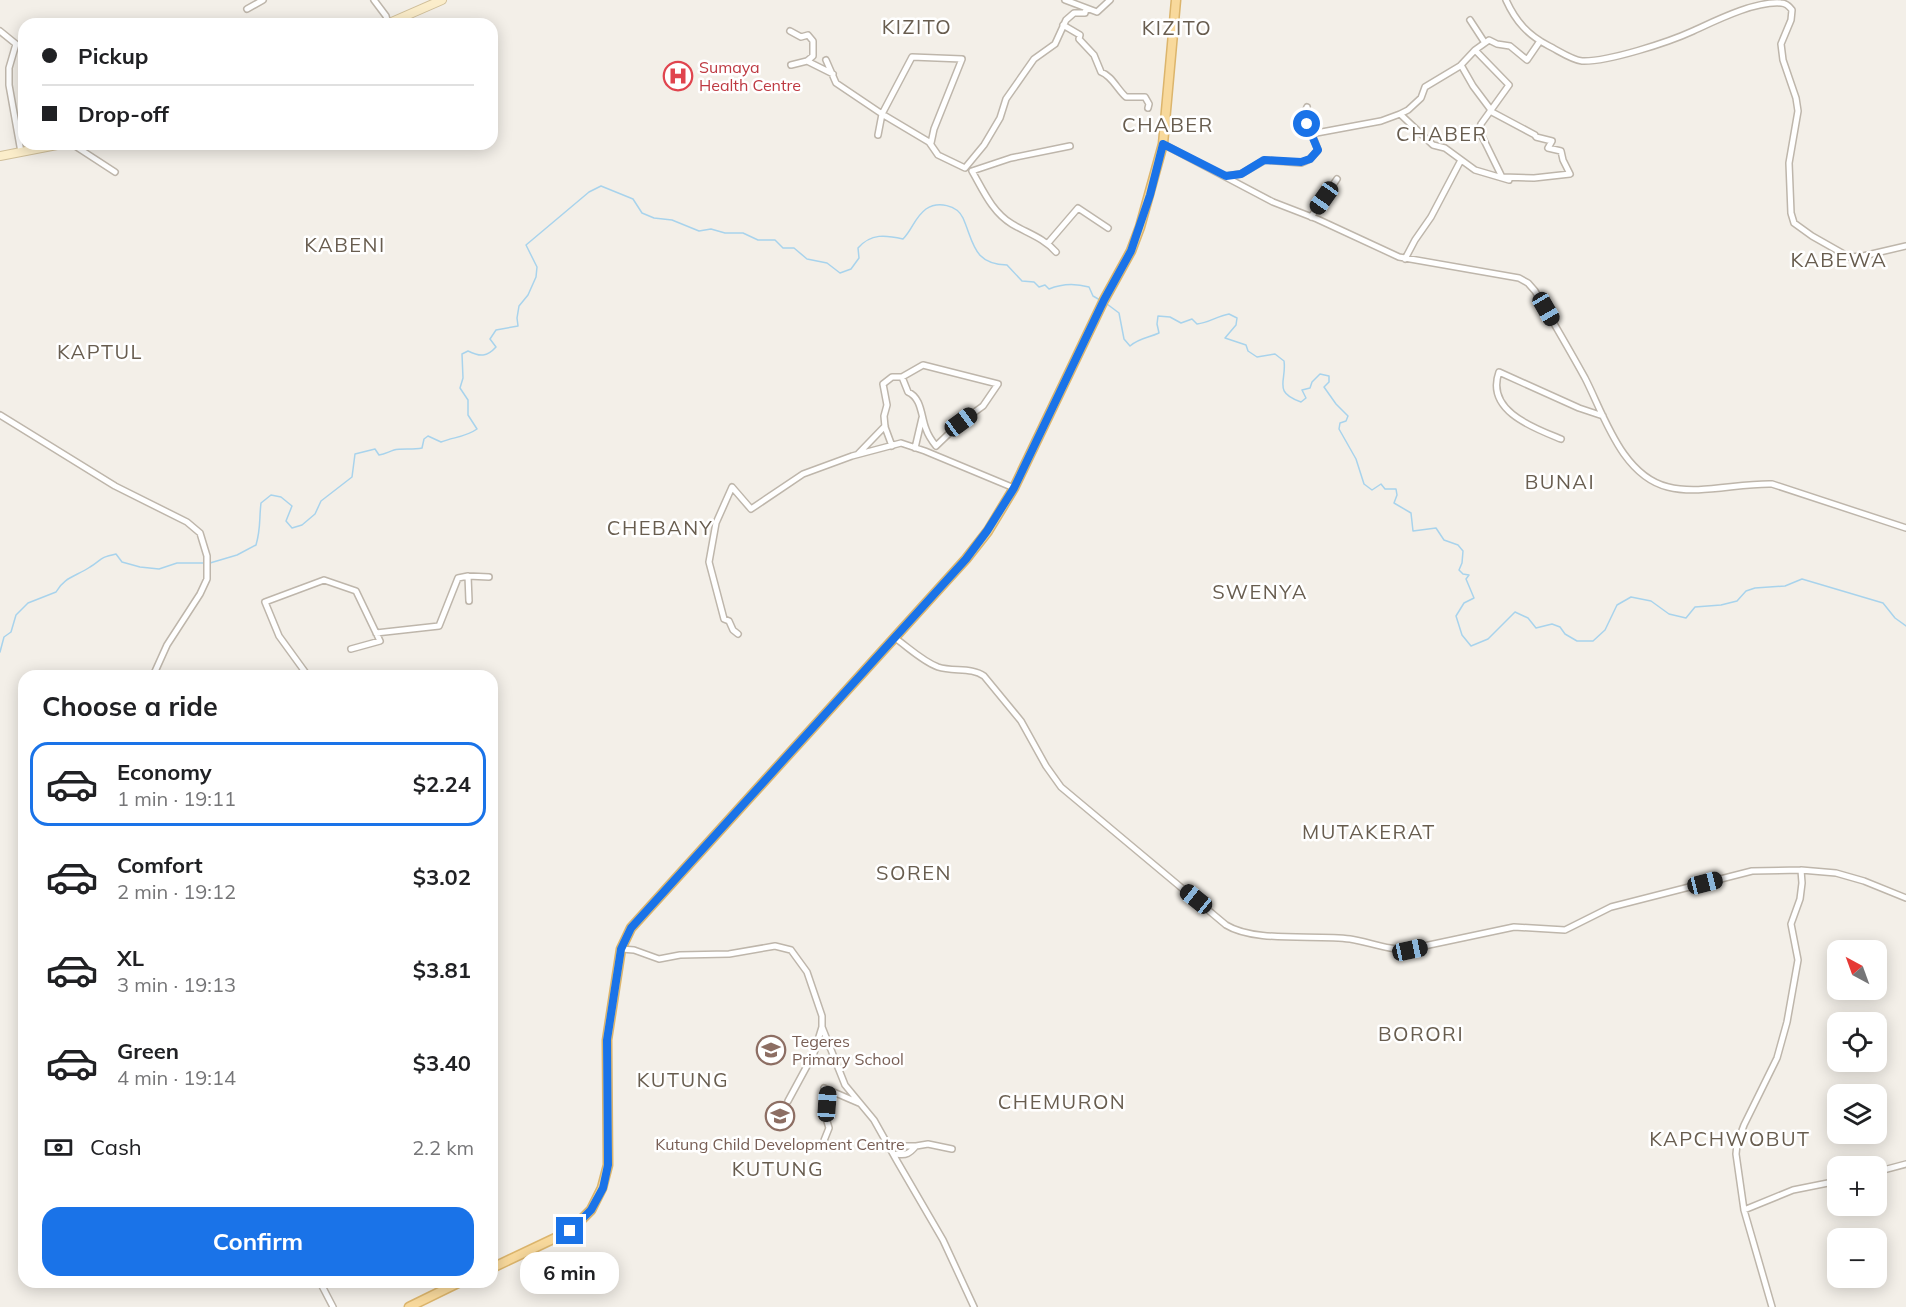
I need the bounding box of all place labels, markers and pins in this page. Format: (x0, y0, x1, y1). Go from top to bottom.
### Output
place label: Sumaya Health Centre (699, 57, 801, 95)
hospital icon: Sumaya Health Centre (662, 60, 694, 92)
place label: Tegeres Primary School (792, 1031, 904, 1069)
school or university icon: Tegeres Primary School (755, 1034, 787, 1066)
school or university icon: Kutung Child Development Centre (764, 1100, 796, 1132)
place label: Kutung Child Development Centre (655, 1134, 905, 1154)

